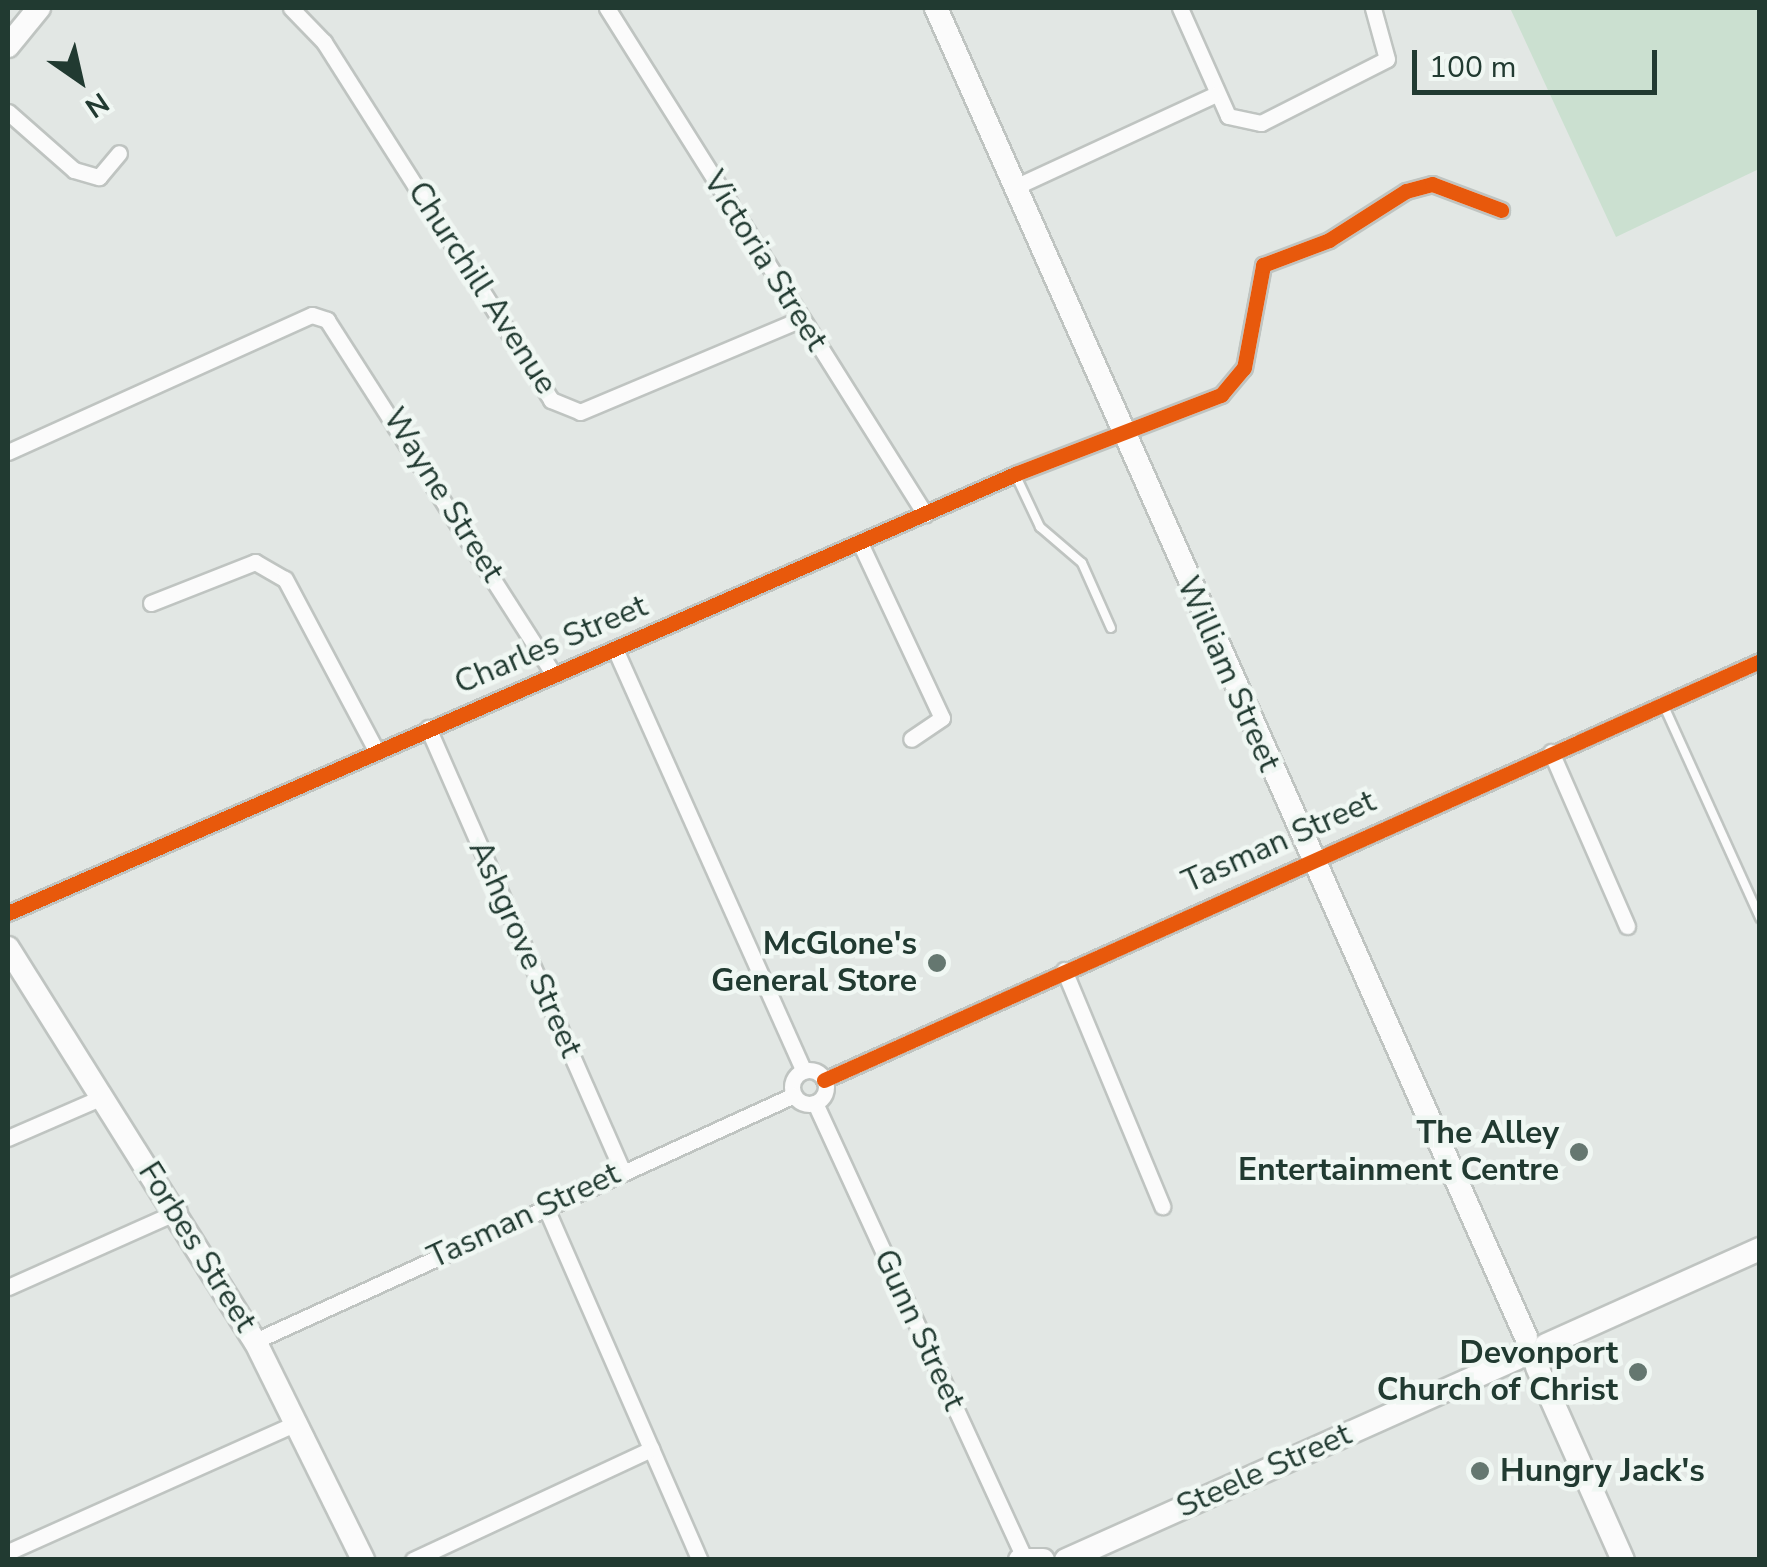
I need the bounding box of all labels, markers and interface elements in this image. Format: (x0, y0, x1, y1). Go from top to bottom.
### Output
north arrow (30, 30, 130, 130)
scale bar (1417, 30, 1662, 92)
text: 100 m (1429, 47, 1516, 88)
text: N (77, 83, 116, 126)
street label: Victoria Street (695, 164, 835, 358)
street label: Churchill Avenue (399, 175, 565, 401)
street label: Wayne Street (374, 401, 512, 589)
street label: William Street (1168, 571, 1288, 777)
street label: Charles Street (449, 587, 653, 703)
street label: Tasman Street (1177, 782, 1381, 902)
street label: Ashgrove Street (460, 835, 590, 1063)
place label: McGlone's General Store (711, 926, 917, 1001)
marker: McGlone's General Store (926, 952, 948, 974)
place label: The Alley Entertainment Centre (1238, 1115, 1559, 1190)
marker: The Alley Entertainment Centre (1568, 1141, 1590, 1163)
street label: Forbes Street (130, 1155, 264, 1339)
street label: Tasman Street (422, 1155, 626, 1277)
street label: Gunn Street (865, 1243, 973, 1417)
place label: Devonport Church of Christ (1377, 1335, 1618, 1410)
marker: Devonport Church of Christ (1627, 1361, 1649, 1383)
street label: Steele Street (1171, 1416, 1357, 1526)
place label: Hungry Jack's (1500, 1452, 1705, 1490)
marker: Hungry Jack's (1469, 1460, 1491, 1482)

